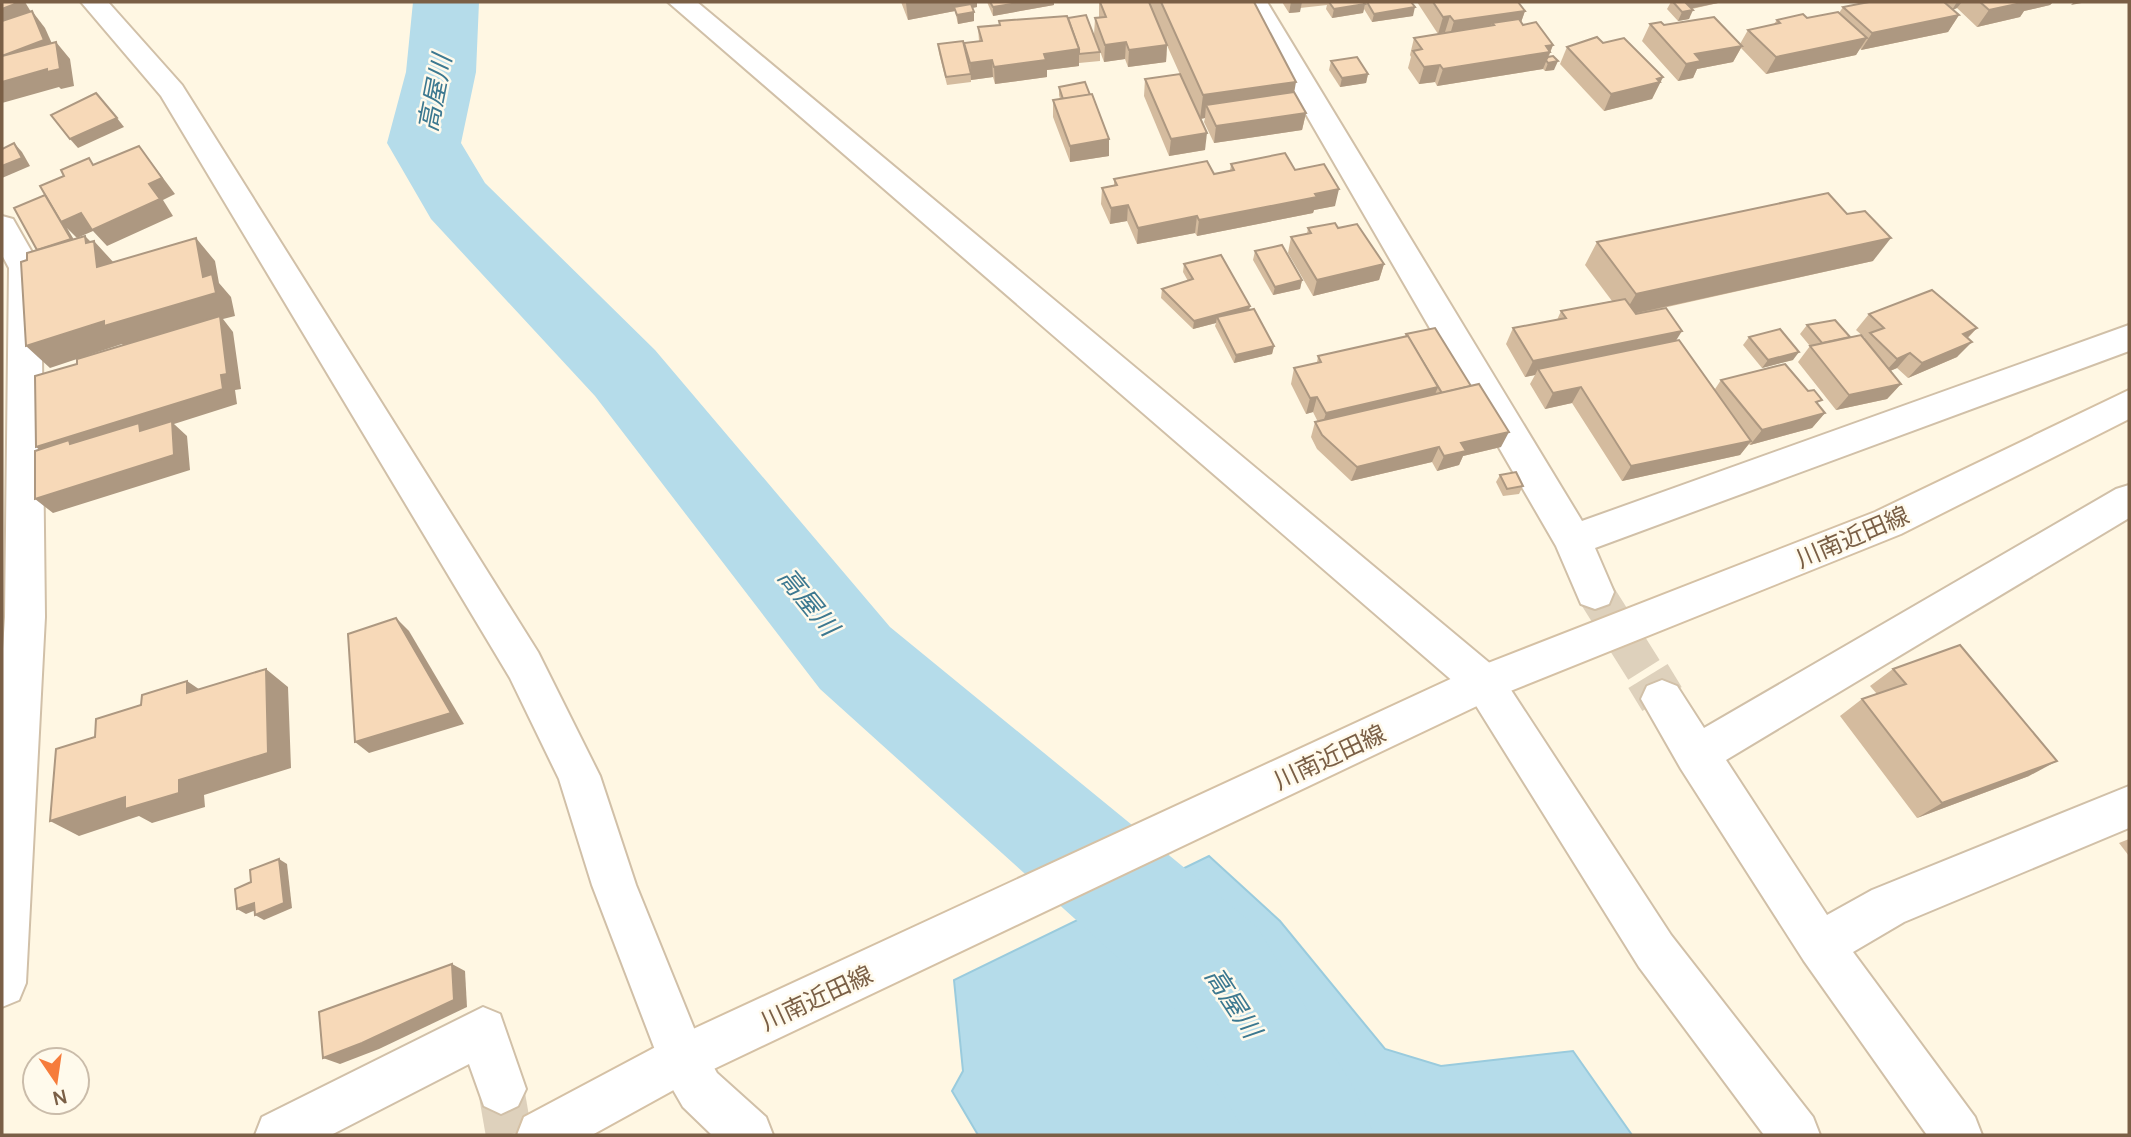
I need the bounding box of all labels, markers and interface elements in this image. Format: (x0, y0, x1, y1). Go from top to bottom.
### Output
water label: 高屋川 (409, 48, 460, 135)
street label: 川南近田線 (1790, 497, 1914, 575)
water label: 高屋川 (770, 559, 849, 645)
street label: 川南近田線 (1268, 716, 1390, 796)
street label: 川南近田線 (755, 957, 877, 1037)
water label: 高屋川 (1198, 959, 1272, 1047)
north arrow (21, 1046, 91, 1116)
text: N (50, 1083, 69, 1112)

